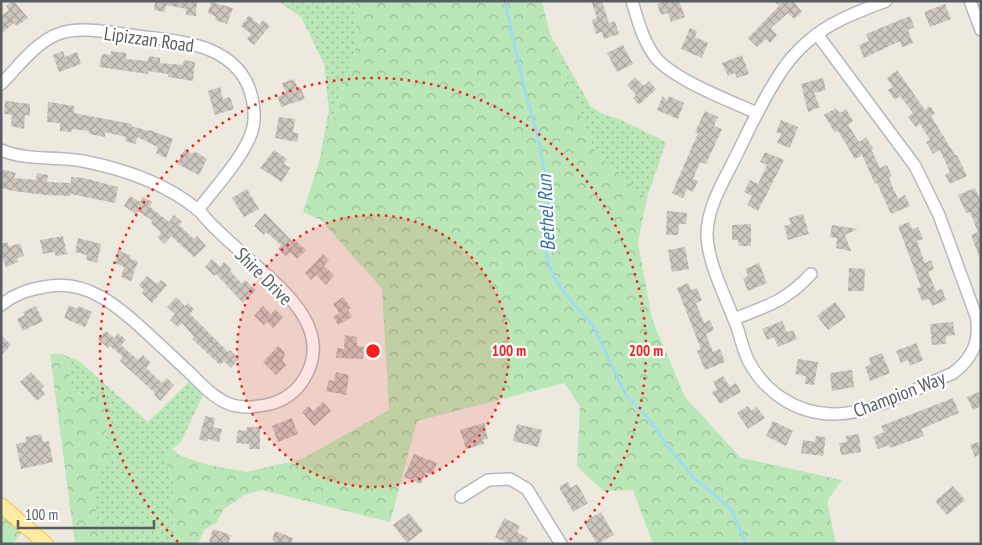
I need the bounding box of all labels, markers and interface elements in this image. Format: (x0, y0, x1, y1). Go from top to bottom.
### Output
street label: Lipizzan Road (103, 21, 195, 57)
water label: Bethel Run (531, 173, 561, 252)
street label: Shire Drive (230, 242, 298, 310)
text: 100 m (492, 341, 526, 360)
text: 200 m (629, 341, 663, 360)
centre of rings (364, 342, 382, 360)
street label: Champion Way (850, 365, 949, 423)
scale bar (18, 498, 154, 530)
text: 100 m (25, 505, 58, 524)

